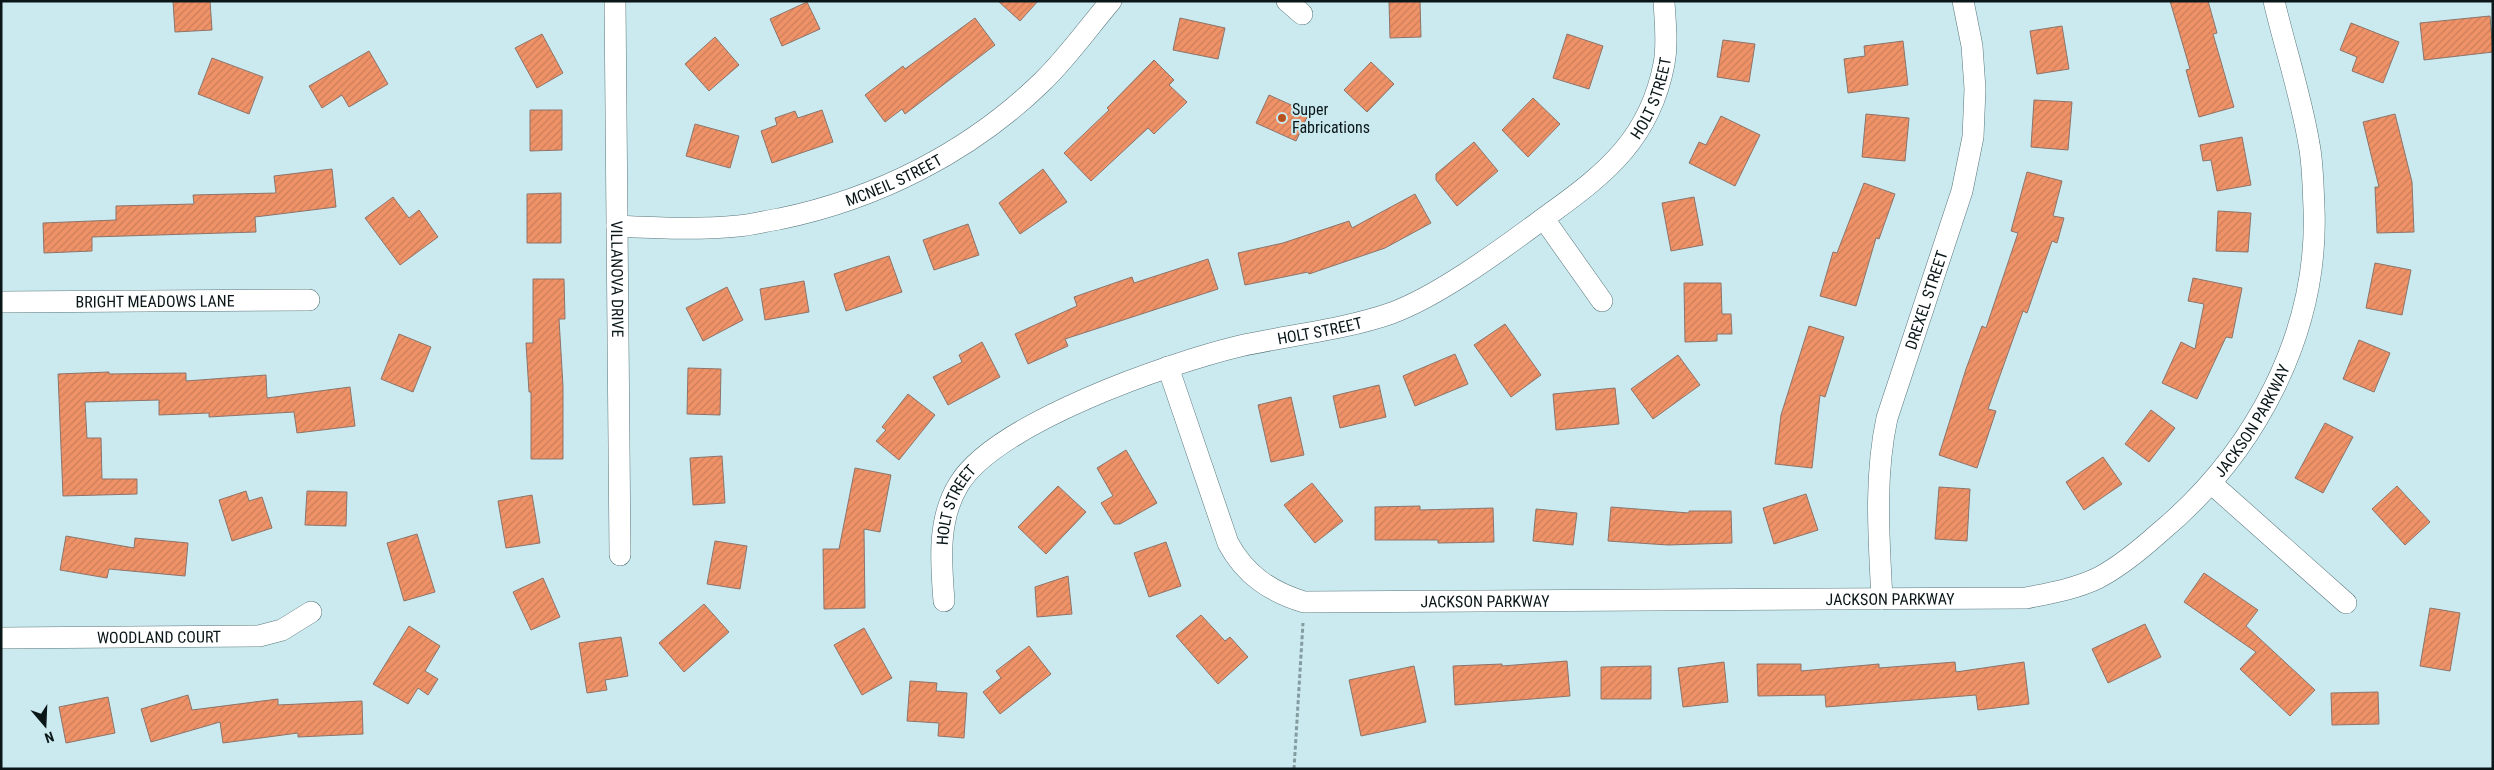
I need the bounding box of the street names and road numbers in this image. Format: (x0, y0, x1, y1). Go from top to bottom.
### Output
street label: HOLT STREET (1627, 56, 1675, 143)
street label: MCNEIL STREET (843, 150, 945, 210)
street label: VILLANOVA DRIVE (607, 221, 627, 338)
street label: DREXEL STREET (1901, 248, 1952, 352)
street label: BRIGHT MEADOWS LANE (75, 291, 235, 312)
street label: HOLT STREET (1276, 313, 1364, 349)
street label: JACKSON PARKWAY (2210, 361, 2294, 481)
street label: HOLT STREET (933, 461, 980, 546)
street label: JACKSON PARKWAY (1825, 589, 1955, 609)
street label: JACKSON PARKWAY (1420, 592, 1550, 611)
street label: WOODLAND COURT (97, 627, 221, 647)

